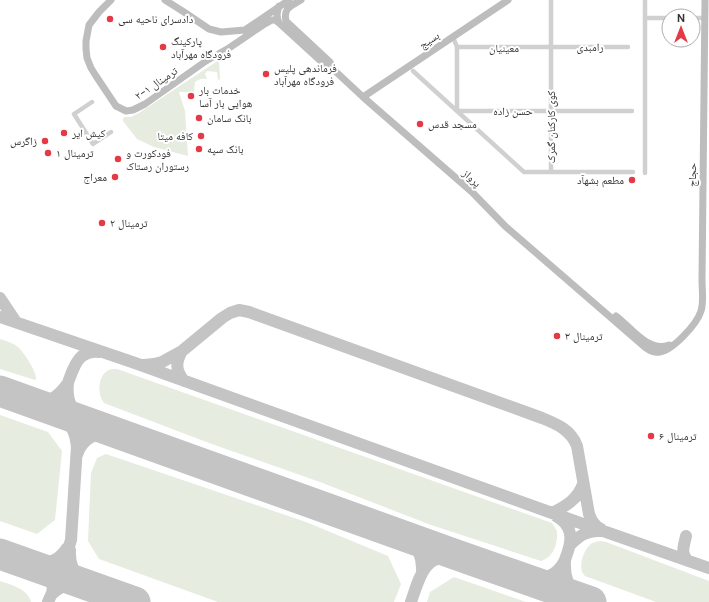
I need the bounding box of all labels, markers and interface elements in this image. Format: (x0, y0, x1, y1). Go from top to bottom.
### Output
north arrow (661, 8, 701, 48)
text: N (677, 11, 685, 25)
place label: دادسرای ناحیه سی (118, 12, 194, 26)
marker: دادسرای ناحیه سی (105, 14, 115, 24)
street label: بسیج (416, 28, 442, 52)
place label: پارکینگ فرودگاه مهرآباد (171, 34, 232, 61)
street label: رامبدی (576, 40, 604, 54)
street label: معینیان (489, 41, 519, 55)
marker: پارکینگ فرودگاه مهرآباد (158, 42, 168, 52)
place label: فرماندهی پلیس فرودگاه مهرآباد (274, 61, 337, 88)
street label: ترمینال ۱-۲ (132, 63, 181, 102)
marker: فرماندهی پلیس فرودگاه مهرآباد (261, 69, 271, 79)
place label: خدمات بار هوایی بار آسا (198, 83, 253, 110)
street label: کوی کارکنان گمرک (544, 90, 558, 163)
marker: خدمات بار هوایی بار آسا (186, 91, 196, 101)
street label: حسن زاده (493, 104, 533, 118)
place label: بانک سامان (207, 111, 252, 125)
marker: بانک سامان (194, 113, 204, 123)
place label: مسجد قدس (428, 117, 477, 131)
marker: مسجد قدس (415, 119, 425, 129)
place label: کیش ایر (71, 126, 106, 140)
marker: کیش ایر (59, 128, 69, 138)
place label: کافه میتا (157, 129, 193, 143)
marker: کافه میتا (196, 131, 206, 141)
place label: زاگرس (10, 134, 37, 148)
marker: زاگرس (40, 136, 50, 146)
place label: بانک سپه (207, 142, 243, 156)
marker: بانک سپه (194, 144, 204, 154)
place label: ترمینال ۱ (56, 146, 94, 160)
place label: فودکورت و رستوران رستاک (126, 146, 189, 173)
marker: ترمینال ۱ (43, 148, 53, 158)
marker: فودکورت و رستوران رستاک (113, 154, 123, 164)
street label: حجاج (685, 163, 699, 187)
street label: پرواز (459, 165, 484, 190)
place label: معراج (83, 170, 107, 184)
marker: معراج (110, 172, 120, 182)
place label: مطعم بشهآد (577, 173, 624, 188)
marker: مطعم بشهآد (627, 175, 637, 185)
place label: ترمینال ۲ (110, 216, 148, 230)
marker: ترمینال ۲ (97, 218, 107, 228)
place label: ترمینال ۳ (565, 329, 603, 343)
marker: ترمینال ۳ (552, 331, 562, 341)
place label: ترمینال ۶ (659, 429, 697, 443)
marker: ترمینال ۶ (646, 431, 656, 441)

